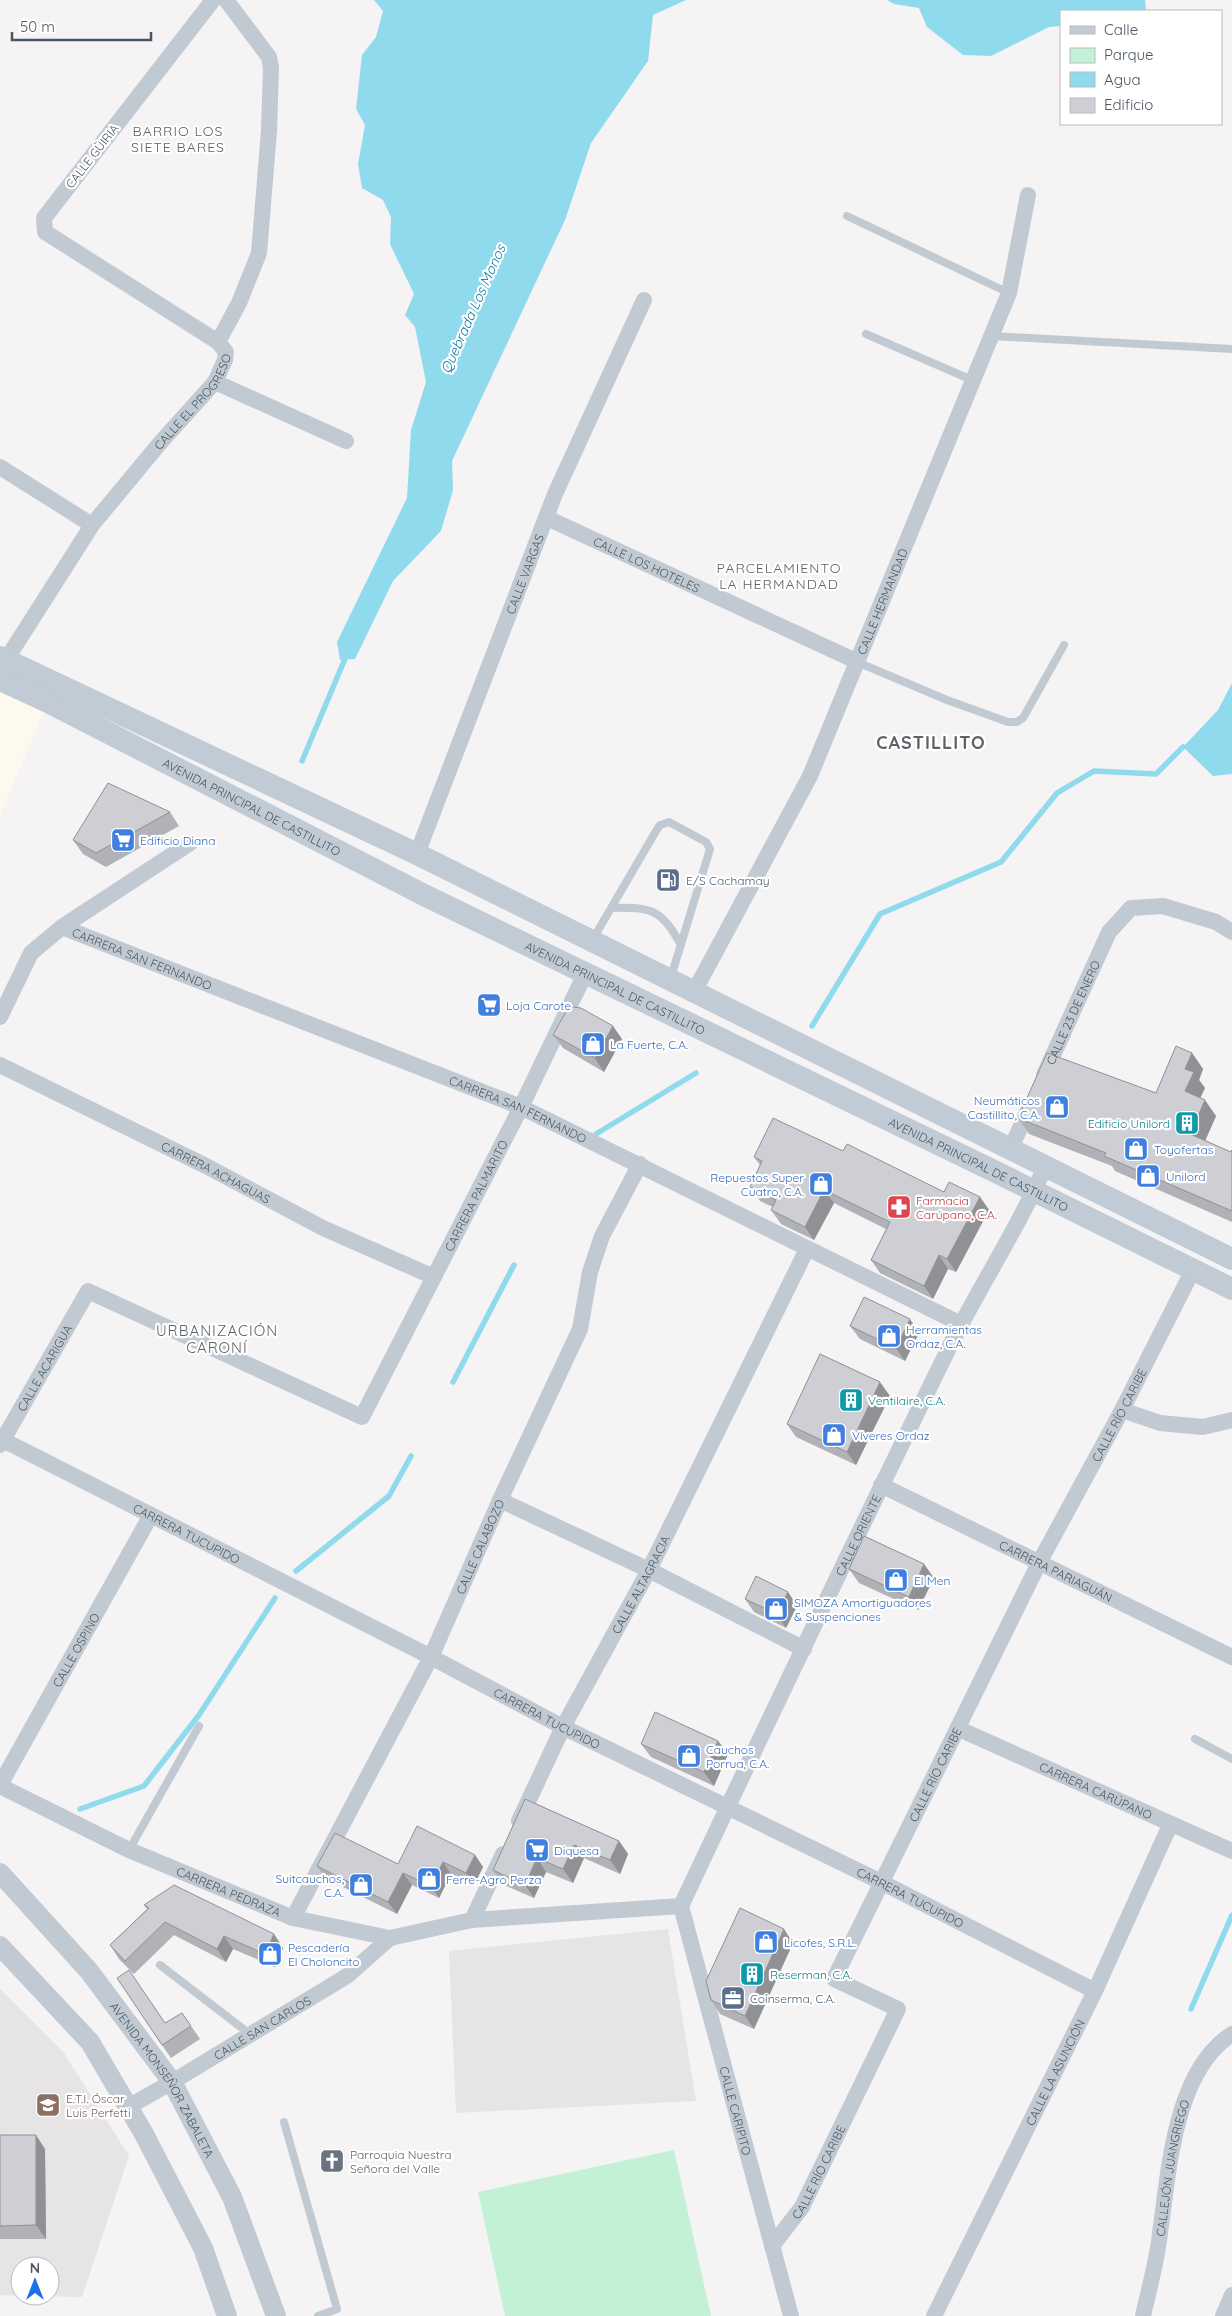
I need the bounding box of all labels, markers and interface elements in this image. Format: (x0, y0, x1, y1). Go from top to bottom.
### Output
scale bar (12, 10, 151, 42)
legend (1060, 10, 1222, 125)
text: 50 m (20, 17, 55, 36)
text: Calle (1104, 20, 1138, 39)
text: Parque (1104, 45, 1154, 64)
text: Agua (1104, 70, 1141, 89)
text: Edificio (1104, 95, 1153, 114)
street label: CALLE GÜIRIA (62, 121, 122, 191)
district label: BARRIO LOS SIETE BARES (131, 122, 225, 156)
water label: Quebrada Los Monos (436, 240, 510, 376)
street label: CALLE EL PROGRESO (151, 353, 233, 452)
street label: CALLE VARGAS (502, 531, 547, 616)
street label: CALLE LOS HOTELES (591, 533, 703, 595)
street label: CALLE HERMANDAD (853, 546, 911, 657)
district label: PARCELAMIENTO LA HERMANDAD (717, 559, 841, 593)
district label: CASTILLITO (876, 731, 986, 754)
street label: AVENIDA PRINCIPAL DE CASTILLITO (160, 755, 344, 859)
supermarket icon: Edificio Diana (110, 827, 136, 853)
place label: Edificio Diana (140, 833, 215, 848)
fuel station icon: E/S Cachamay (655, 867, 681, 893)
place label: E/S Cachamay (686, 873, 770, 888)
street label: CARRERA SAN FERNANDO (70, 924, 214, 993)
street label: AVENIDA PRINCIPAL DE CASTILLITO (523, 938, 708, 1038)
street label: CALLE 23 DE ENERO (1042, 958, 1103, 1067)
supermarket icon: Loja Carote (476, 992, 502, 1018)
place label: Loja Carote (506, 998, 571, 1013)
shop icon: La Fuerte, C.A. (580, 1031, 606, 1057)
place label: La Fuerte, C.A. (610, 1037, 688, 1052)
street label: CARRERA SAN FERNANDO (447, 1072, 589, 1146)
place label: Neumáticos Castillito, C.A. (968, 1093, 1040, 1122)
shop icon: Neumáticos Castillito, C.A. (1044, 1094, 1070, 1120)
building icon: Edificio Unilord (1174, 1110, 1200, 1136)
street label: AVENIDA PRINCIPAL DE CASTILLITO (886, 1114, 1071, 1214)
place label: Edificio Unilord (1088, 1116, 1170, 1131)
shop icon: Toyofertas (1123, 1136, 1149, 1162)
street label: CARRERA PALMARITO (441, 1137, 511, 1254)
street label: CARRERA ACHAGUAS (159, 1138, 273, 1206)
place label: Toyofertas (1154, 1142, 1214, 1157)
shop icon: Unilord (1135, 1163, 1161, 1189)
place label: Unilord (1166, 1169, 1206, 1184)
place label: Repuestos Super Cuatro, C.A. (710, 1170, 804, 1199)
shop icon: Repuestos Super Cuatro, C.A. (808, 1171, 834, 1197)
place label: Farmacia Carúpano, C.A. (916, 1193, 997, 1222)
pharmacy icon: Farmacia Carúpano, C.A. (886, 1194, 912, 1220)
district label: URBANIZACIÓN CARONÍ (156, 1321, 278, 1357)
street label: CALLE ACARIGUA (13, 1322, 75, 1414)
place label: Herramientas Ordaz, C.A. (906, 1322, 982, 1351)
shop icon: Herramientas Ordaz, C.A. (876, 1323, 902, 1349)
street label: CALLE RÍO CARIBE (1088, 1366, 1150, 1464)
building icon: Ventilaire, C.A. (838, 1387, 864, 1413)
place label: Ventilaire, C.A. (868, 1393, 945, 1408)
shop icon: Víveres Ordaz (821, 1422, 847, 1448)
place label: Víveres Ordaz (852, 1428, 930, 1443)
street label: CALLE ORIENTE (832, 1492, 884, 1578)
street label: CALLE CALABOZO (452, 1497, 507, 1596)
street label: CARRERA TUCUPIDO (131, 1500, 243, 1566)
street label: CALLE ALTAGRACIA (608, 1533, 672, 1636)
street label: CARRERA PARIAGUÁN (997, 1537, 1115, 1605)
shop icon: El Men (883, 1567, 909, 1593)
place label: El Men (914, 1573, 951, 1588)
place label: SIMOZA Amortiguadores & Suspenciones (794, 1595, 932, 1624)
shop icon: SIMOZA Amortiguadores & Suspenciones (763, 1596, 789, 1622)
street label: CALLE OSPINO (49, 1610, 102, 1689)
street label: CARRERA TUCUPIDO (491, 1684, 603, 1752)
street label: CALLE RÍO CARIBE (905, 1725, 964, 1824)
place label: Cauchos Porrua, C.A. (706, 1742, 769, 1771)
shop icon: Cauchos Porrua, C.A. (676, 1743, 702, 1769)
street label: CARRERA CARÚPANO (1037, 1758, 1155, 1822)
supermarket icon: Diquesa (524, 1837, 550, 1863)
place label: Diquesa (554, 1843, 599, 1858)
street label: CARRERA PEDRAZA (174, 1863, 283, 1920)
street label: CARRERA TUCUPIDO (854, 1864, 966, 1930)
shop icon: Ferre-Agro Perza (416, 1866, 442, 1892)
place label: Suitcauchos, C.A. (275, 1871, 344, 1900)
shop icon: Suitcauchos, C.A. (348, 1872, 374, 1898)
place label: Ferre-Agro Perza (446, 1872, 541, 1887)
shop icon: Licofes, S.R.L. (753, 1929, 779, 1955)
place label: Licofes, S.R.L. (784, 1935, 856, 1950)
place label: Pescadería El Choloncito (288, 1940, 360, 1969)
shop icon: Pescadería El Choloncito (257, 1941, 283, 1967)
building icon: Reserman, C.A. (739, 1961, 765, 1987)
place label: Reserman, C.A. (770, 1967, 853, 1982)
office icon: Coinserma, C.A. (720, 1985, 746, 2011)
place label: Coinserma, C.A. (750, 1991, 835, 2006)
street label: CALLE SAN CARLOS (211, 1992, 314, 2063)
street label: AVENIDA MONSEÑOR ZABALETA (107, 1999, 218, 2160)
street label: CALLE LA ASUNCIÓN (1022, 2017, 1087, 2128)
street label: CALLE CARIPITO (717, 2065, 755, 2157)
place label: E.T.I. Óscar Luis Perfetti (66, 2091, 130, 2120)
school or university icon: E.T.I. Óscar Luis Perfetti (35, 2092, 61, 2118)
street label: CALLEJÓN JUANGRIEGO (1152, 2097, 1192, 2237)
street label: CALLE RÍO CARIBE (788, 2122, 848, 2222)
place label: Parroquia Nuestra Señora del Valle (350, 2147, 452, 2176)
church icon: Parroquia Nuestra Señora del Valle (319, 2148, 345, 2174)
north arrow (10, 2256, 60, 2306)
text: N (30, 2259, 40, 2277)

